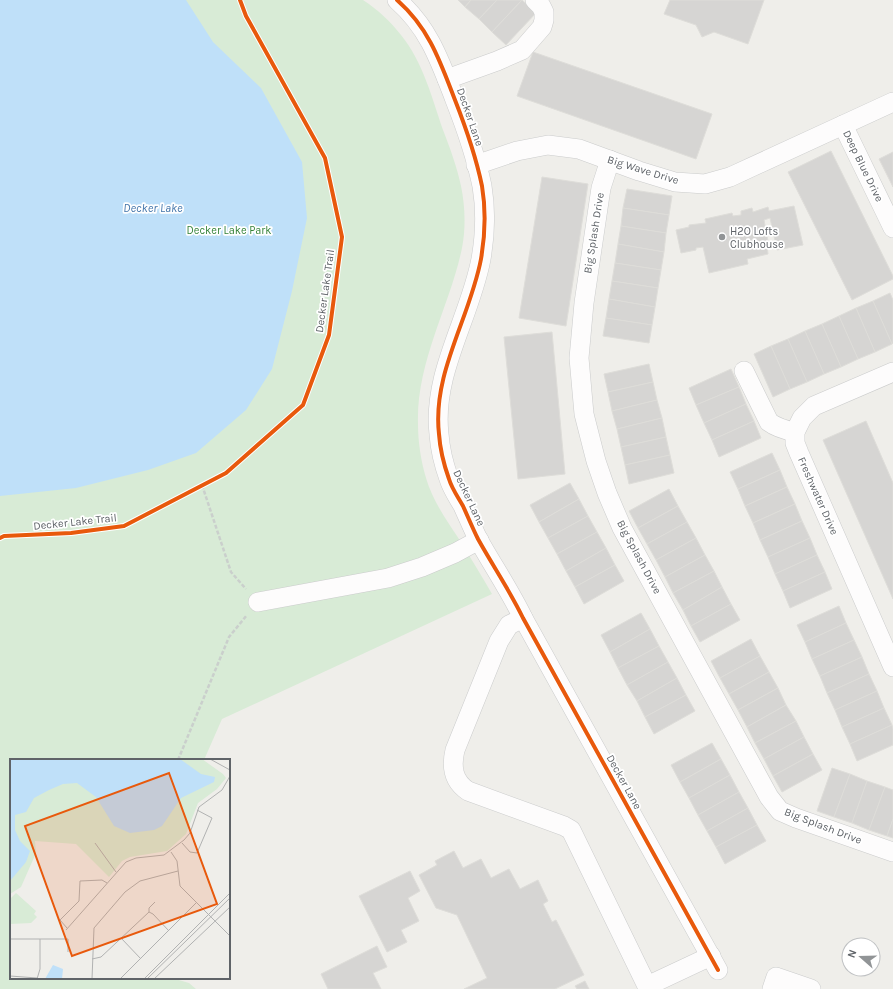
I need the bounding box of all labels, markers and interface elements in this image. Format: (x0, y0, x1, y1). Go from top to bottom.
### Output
street label: Decker Lane (454, 86, 486, 148)
street label: Deep Blue Drive (840, 128, 886, 204)
street label: Big Wave Drive (606, 153, 681, 187)
street label: Big Splash Drive (581, 191, 607, 274)
water label: Decker Lake (123, 201, 183, 215)
park label: Decker Lake Park (187, 224, 272, 237)
place label: H2O Lofts Clubhouse (730, 225, 784, 251)
marker: H2O Lofts Clubhouse (717, 232, 727, 242)
street label: Decker Lake Trail (313, 249, 337, 333)
street label: Freshwater Drive (795, 455, 841, 537)
street label: Decker Lane (450, 468, 488, 528)
street label: Decker Lake Trail (33, 511, 117, 533)
street label: Big Splash Drive (614, 518, 664, 597)
street label: Decker Lane (604, 752, 645, 812)
inset map (10, 759, 230, 979)
street label: Big Splash Drive (782, 805, 864, 847)
north arrow (841, 937, 881, 977)
text: N (845, 948, 860, 960)

